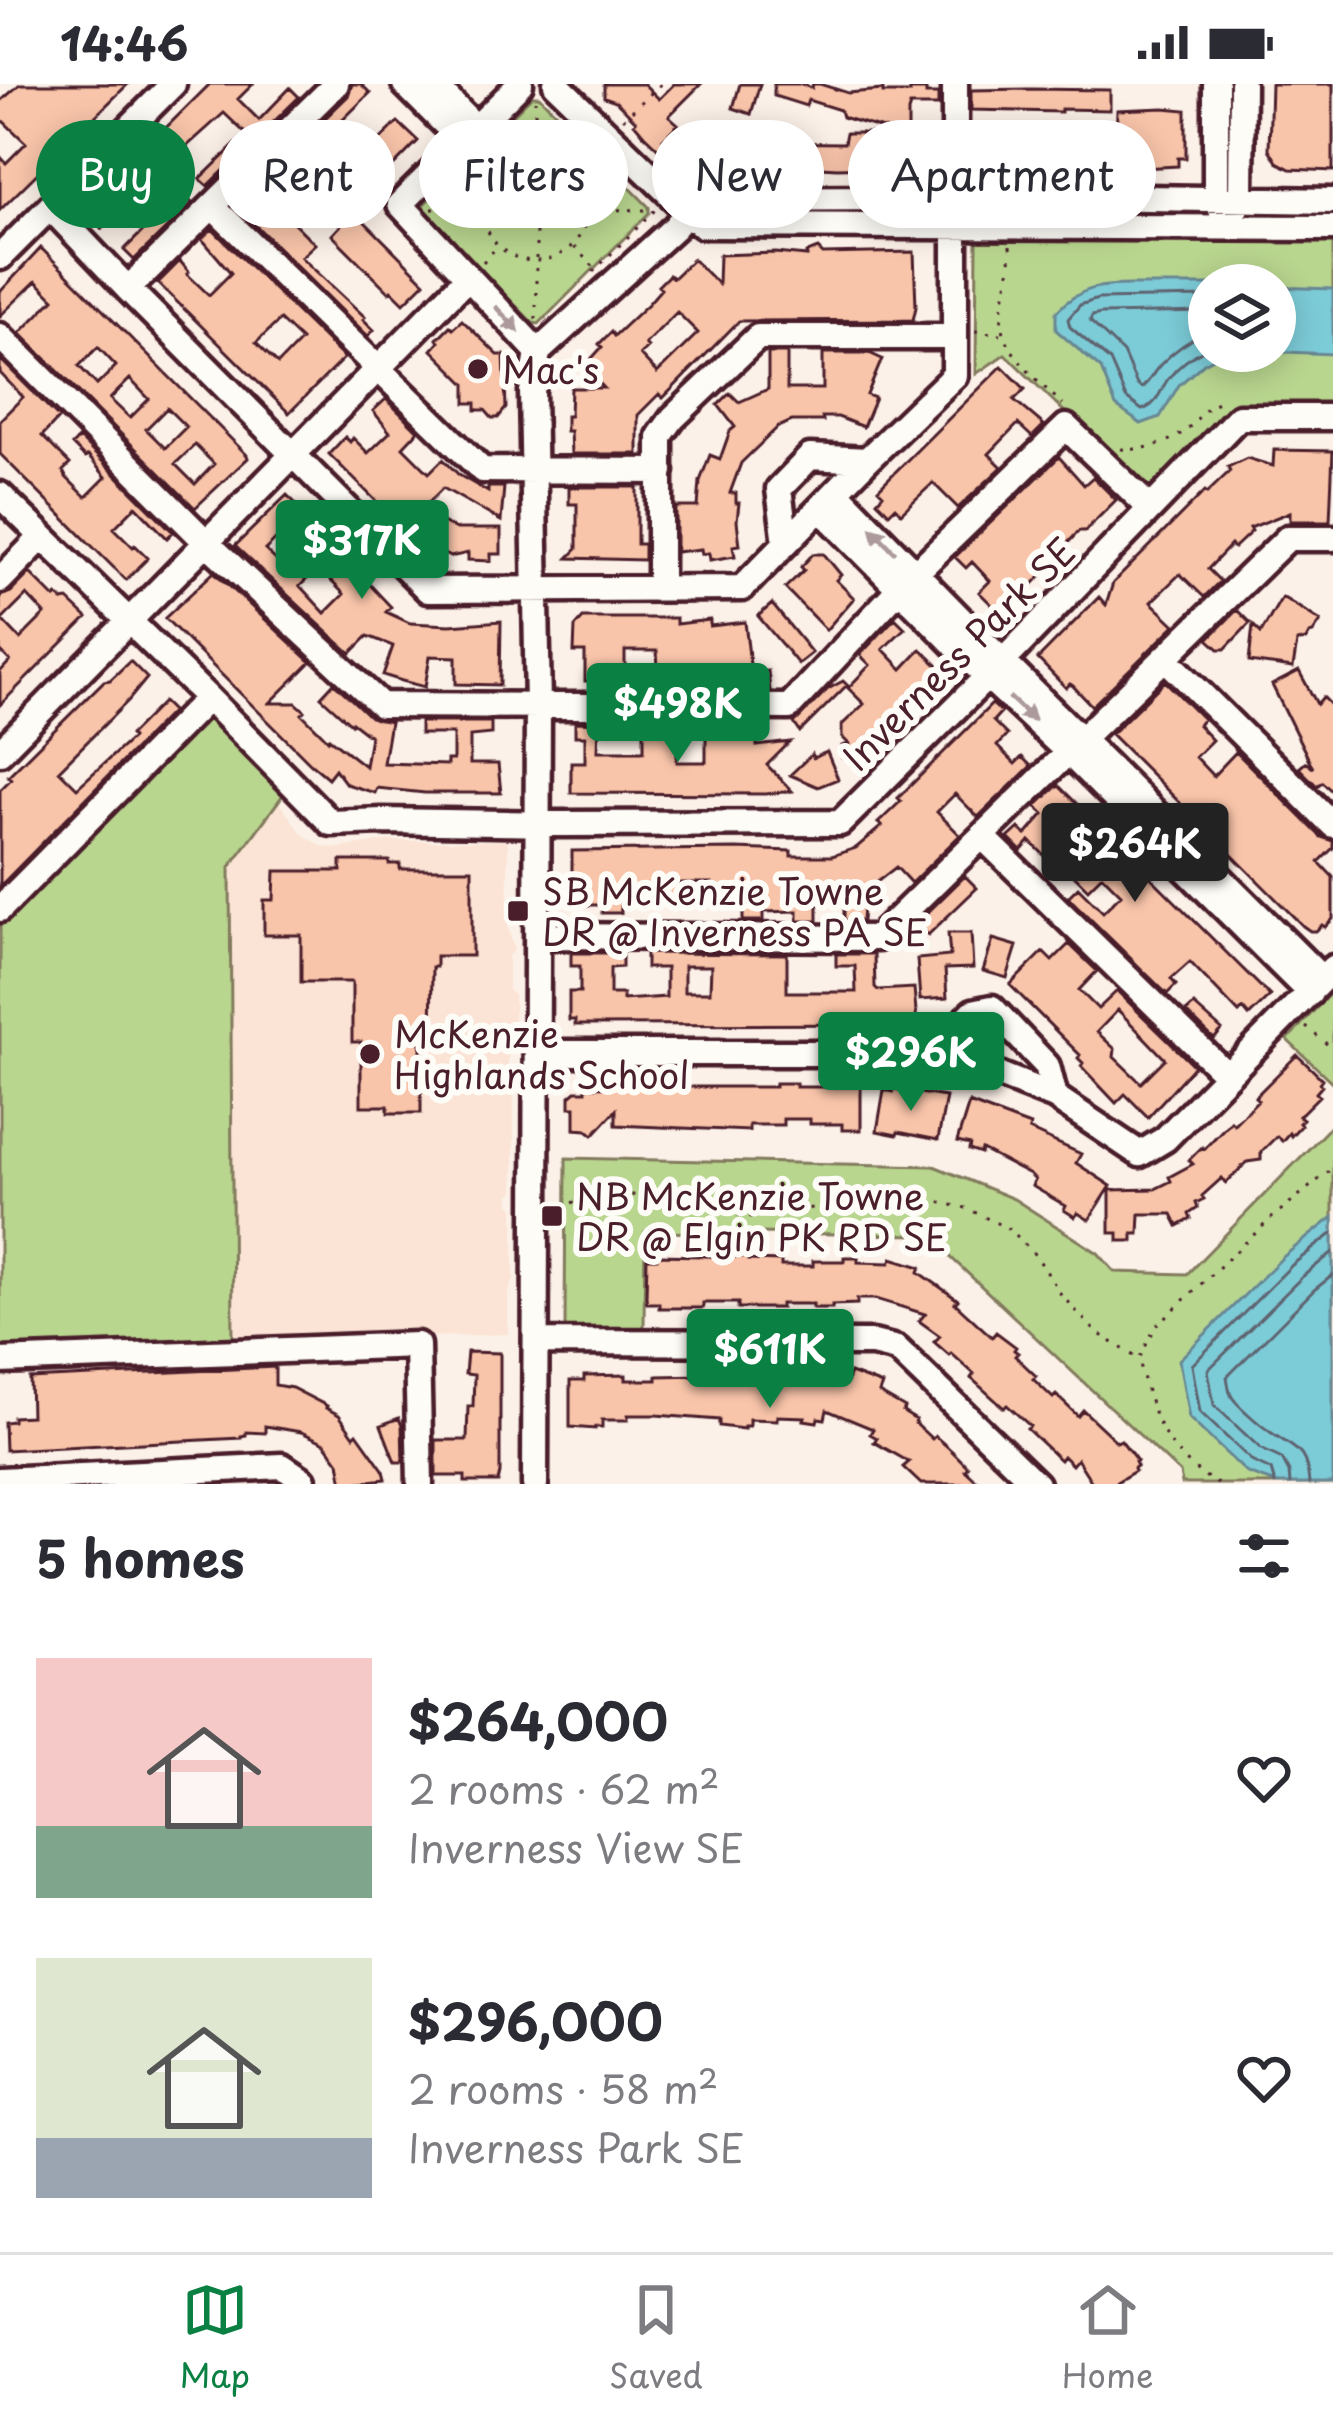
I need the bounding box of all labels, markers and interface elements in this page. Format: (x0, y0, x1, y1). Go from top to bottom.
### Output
text: 14:46 (60, 8, 188, 76)
chip: Buy (36, 120, 195, 228)
chip: Rent (219, 120, 395, 228)
chip: Filters (419, 120, 628, 228)
chip: New (652, 120, 824, 228)
chip: Apartment (848, 120, 1156, 228)
map controls (1188, 264, 1296, 372)
button: layers (1188, 264, 1296, 372)
one-way arrow (493, 304, 520, 333)
place label: Mac's (502, 342, 599, 396)
marker: Mac's (465, 356, 491, 382)
pin: $317K (278, 500, 446, 602)
text: $317K (303, 509, 421, 568)
street label: Inverness Park SE (829, 524, 1087, 782)
one-way arrow (869, 526, 897, 554)
pin: $498K (594, 663, 762, 765)
text: $498K (614, 672, 742, 731)
one-way arrow (1007, 695, 1036, 723)
pin: $264K (1051, 803, 1219, 905)
text: $264K (1069, 812, 1202, 871)
place label: SB McKenzie Towne DR @ Inverness PA SE (542, 863, 928, 958)
marker: SB McKenzie Towne DR @ Inverness PA SE (505, 898, 531, 924)
place label: McKenzie Highlands School (394, 1006, 689, 1101)
pin: $296K (827, 1012, 995, 1114)
text: $296K (845, 1021, 977, 1080)
marker: McKenzie Highlands School (357, 1041, 383, 1067)
place label: NB McKenzie Towne DR @ Elgin PK RD SE (576, 1168, 948, 1263)
marker: NB McKenzie Towne DR @ Elgin PK RD SE (539, 1203, 565, 1229)
pin: $611K (686, 1309, 854, 1411)
text: $611K (714, 1318, 826, 1377)
text: 5 homes (36, 1518, 245, 1595)
icon: filters (1231, 1523, 1297, 1589)
text: $264,000 (408, 1681, 668, 1758)
icon: home (132, 1706, 276, 1850)
icon: heart (1231, 1745, 1297, 1811)
text: 2 rooms · 62 m² (408, 1758, 720, 1817)
text: Inverness View SE (408, 1817, 744, 1876)
text: $296,000 (408, 1981, 663, 2058)
icon: home (132, 2006, 276, 2150)
icon: heart (1231, 2045, 1297, 2111)
text: 2 rooms · 58 m² (408, 2058, 718, 2117)
text: Inverness Park SE (408, 2117, 745, 2176)
tab: Map (180, 2277, 250, 2399)
tab: Saved (609, 2277, 703, 2399)
tab: Home (1062, 2277, 1153, 2399)

